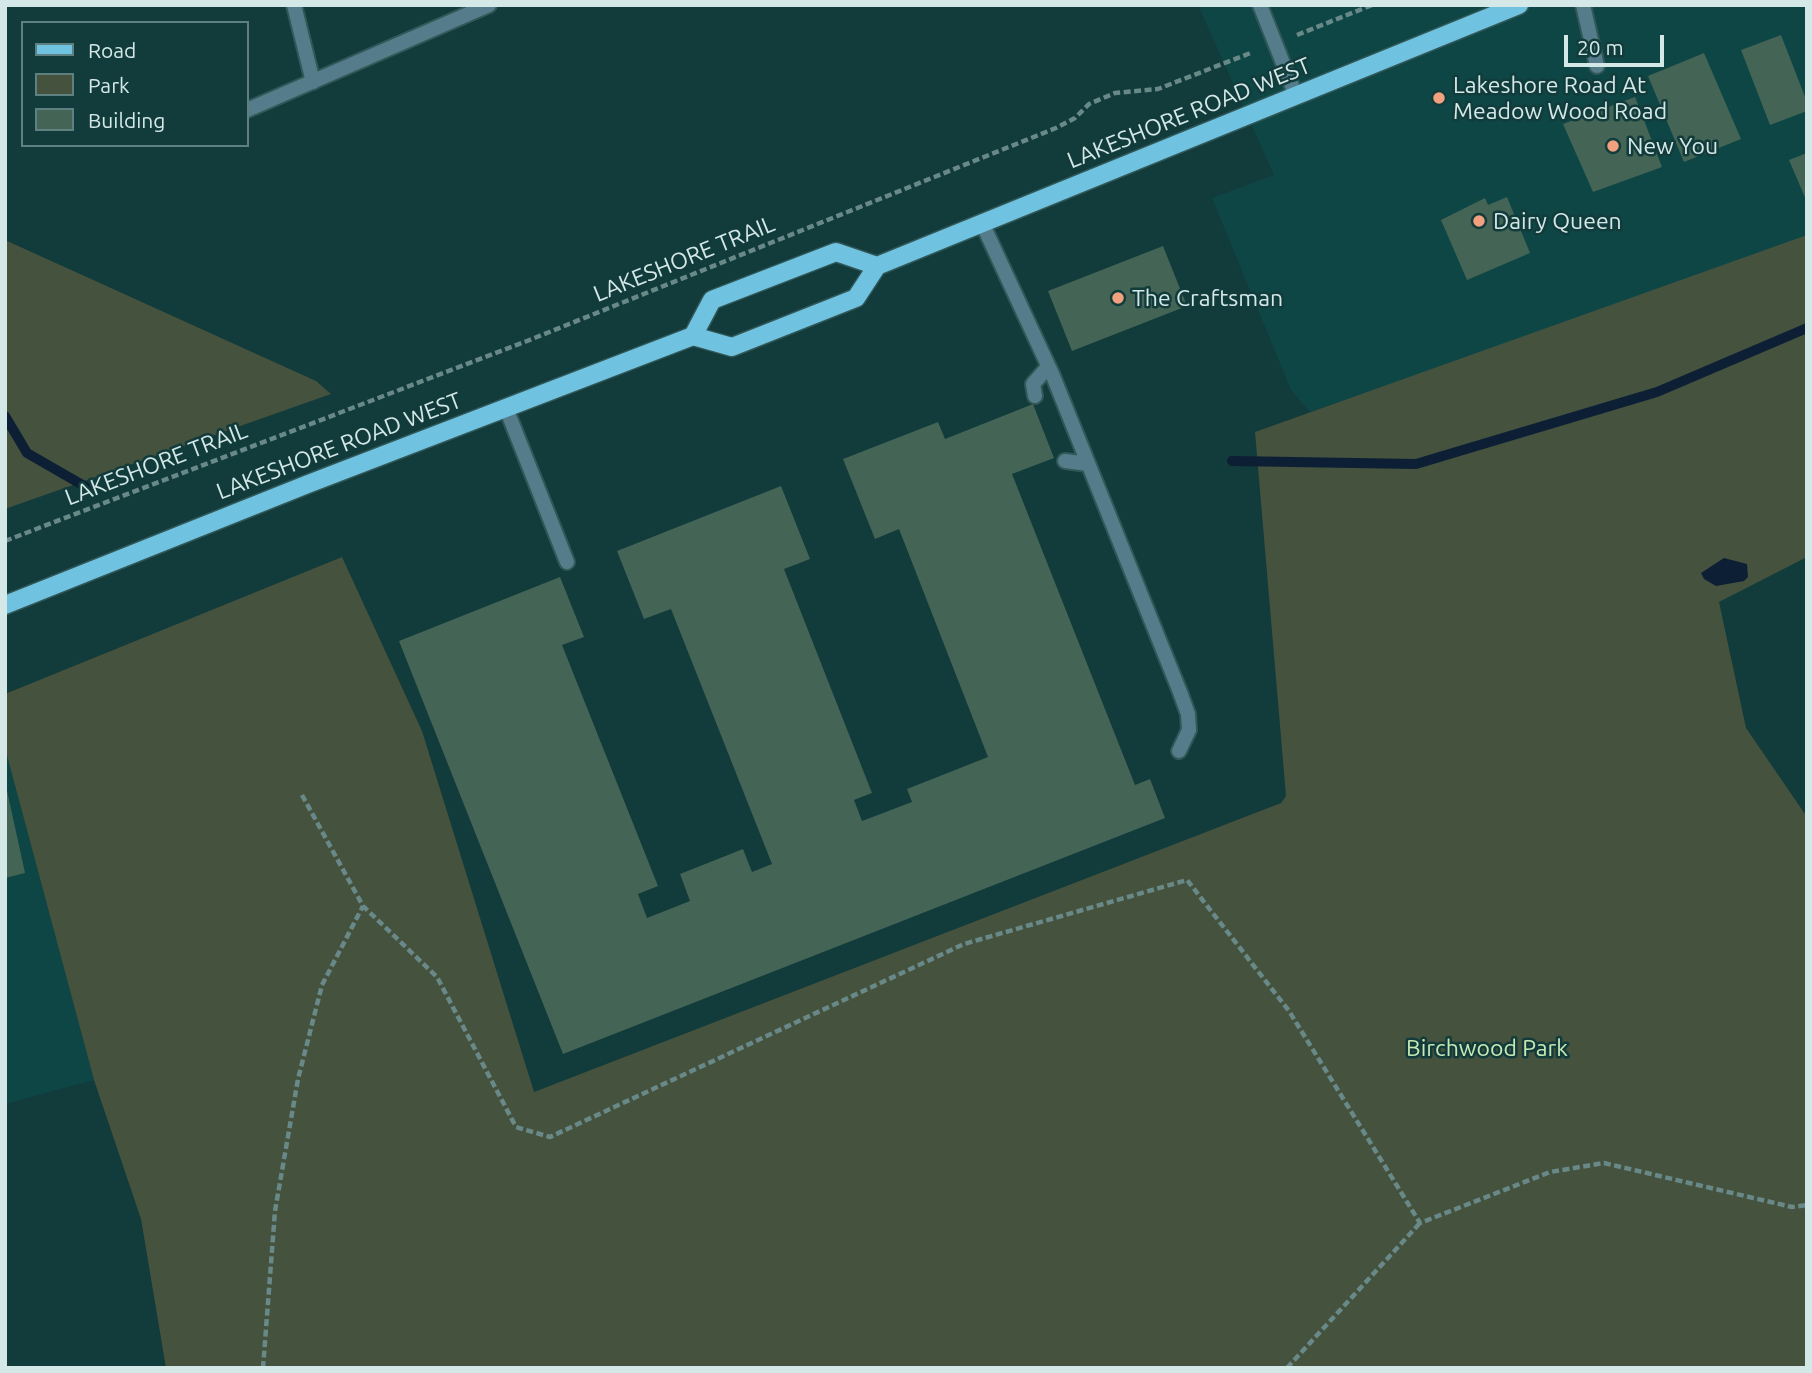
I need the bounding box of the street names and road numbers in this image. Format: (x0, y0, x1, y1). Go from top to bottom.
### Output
street label: LAKESHORE ROAD WEST (1063, 52, 1315, 174)
street label: LAKESHORE TRAIL (589, 210, 779, 308)
street label: LAKESHORE ROAD WEST (213, 387, 465, 505)
street label: LAKESHORE TRAIL (61, 417, 251, 511)

